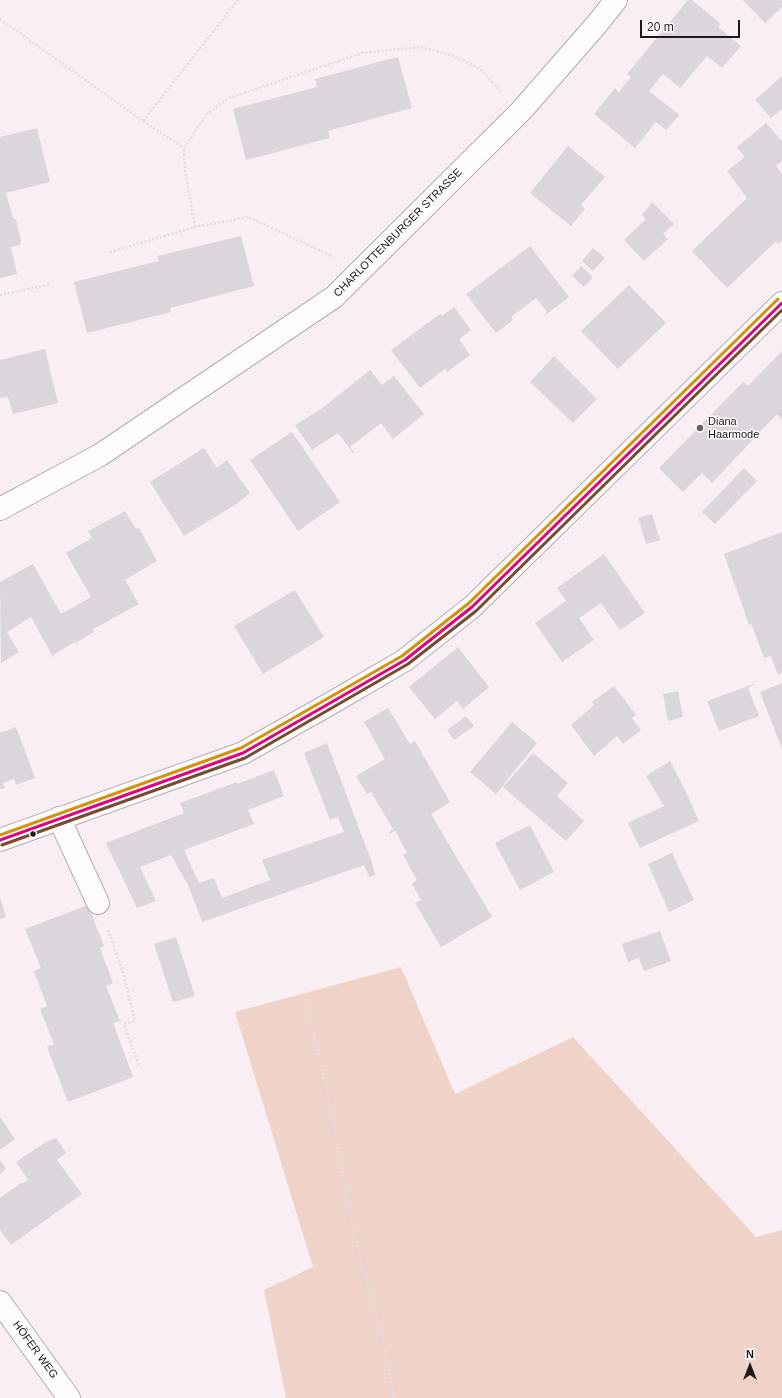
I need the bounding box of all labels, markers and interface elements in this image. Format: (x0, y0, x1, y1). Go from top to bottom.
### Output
scale bar (642, 12, 742, 38)
text: 20 m (647, 20, 674, 34)
street label: CHARLOTTENBURGER STRASSE (331, 166, 465, 300)
place label: Diana Haarmode (708, 415, 759, 441)
marker: Diana Haarmode (695, 423, 705, 433)
unlabelled marker (28, 829, 38, 839)
street label: HÖFER WEG (10, 1319, 60, 1381)
north arrow (730, 1346, 770, 1386)
text: N (746, 1348, 754, 1360)

